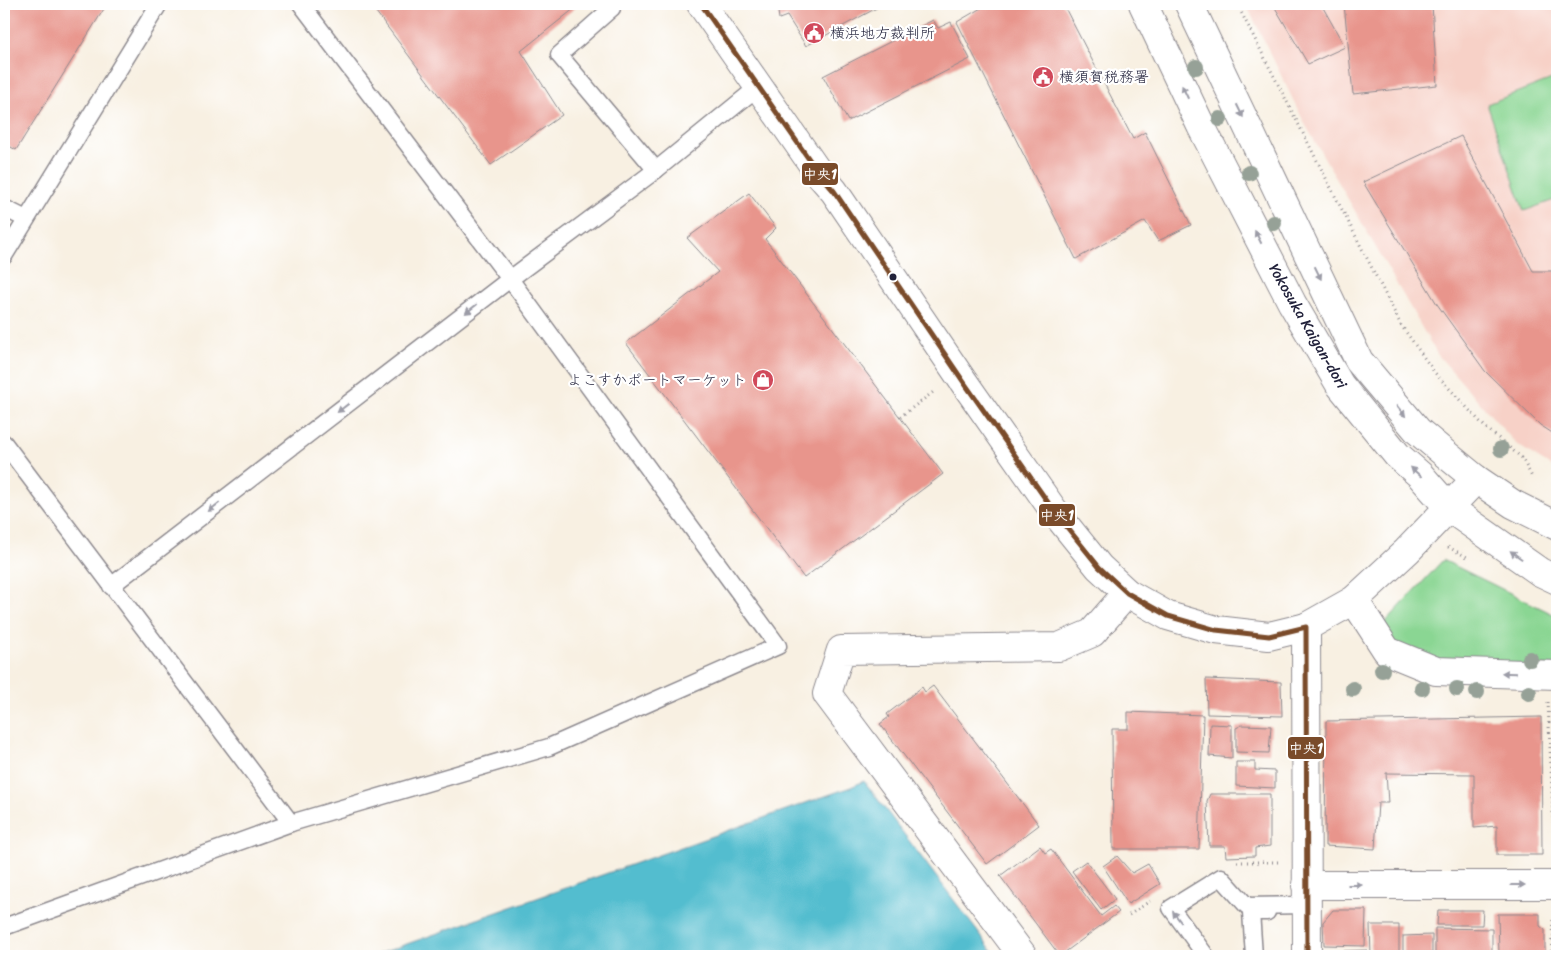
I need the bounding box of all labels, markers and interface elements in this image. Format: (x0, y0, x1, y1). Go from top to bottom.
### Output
place label: 横浜地方裁判所 (830, 20, 935, 46)
public building icon: 横浜地方裁判所 (802, 21, 826, 45)
place label: 横須賀税務署 (1059, 64, 1149, 90)
public building icon: 横須賀税務署 (1031, 65, 1055, 89)
one-way arrow (1181, 85, 1189, 99)
one-way arrow (1236, 104, 1244, 118)
line badge: 中央1 (801, 162, 839, 186)
text: 中央1 (803, 162, 837, 187)
one-way arrow (1254, 230, 1262, 244)
street label: Yokosuka Kaigan-dori (1261, 258, 1355, 394)
one-way arrow (1314, 266, 1322, 280)
unlabelled marker (888, 272, 898, 282)
one-way arrow (465, 303, 478, 314)
place label: よこすかポートマーケット (567, 367, 747, 393)
shop icon: よこすかポートマーケット (751, 368, 775, 392)
one-way arrow (336, 402, 349, 413)
one-way arrow (1396, 404, 1407, 417)
one-way arrow (1410, 466, 1423, 477)
one-way arrow (207, 502, 221, 512)
line badge: 中央1 (1038, 503, 1076, 527)
text: 中央1 (1040, 503, 1074, 528)
one-way arrow (1509, 550, 1522, 560)
one-way arrow (1500, 669, 1516, 677)
line badge: 中央1 (1287, 736, 1325, 760)
text: 中央1 (1289, 736, 1323, 761)
one-way arrow (1347, 881, 1363, 889)
one-way arrow (1510, 881, 1526, 889)
one-way arrow (1172, 910, 1182, 924)

